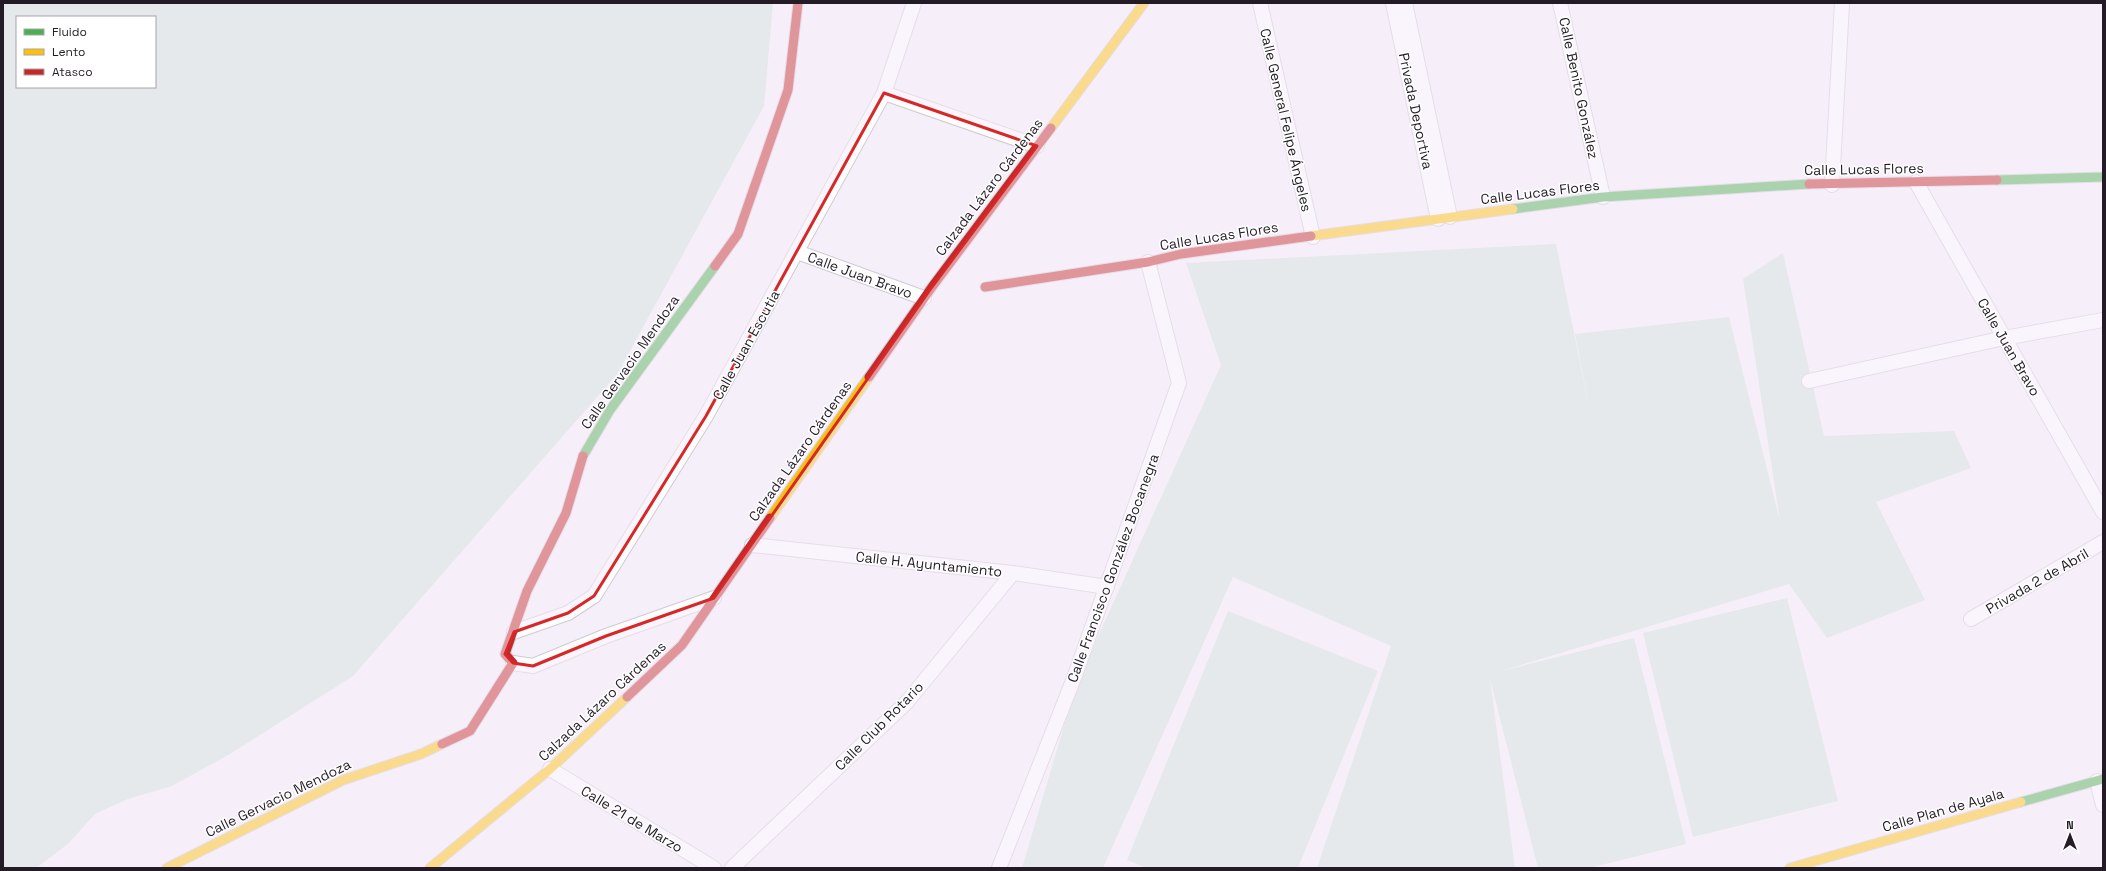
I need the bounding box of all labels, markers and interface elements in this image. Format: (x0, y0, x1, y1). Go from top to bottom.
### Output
legend (16, 16, 156, 88)
street label: Calle Benito González (1555, 16, 1603, 160)
text: Fluido (52, 24, 87, 40)
street label: Calle General Felipe Ángeles (1256, 27, 1316, 213)
text: Lento (52, 44, 86, 60)
street label: Privada Deportiva (1395, 51, 1437, 171)
text: Atasco (52, 64, 93, 80)
street label: Calzada Lázaro Cárdenas (931, 115, 1047, 259)
street label: Calle Lucas Flores (1804, 159, 1924, 179)
street label: Calle Lucas Flores (1480, 176, 1600, 208)
street label: Calle Lucas Flores (1159, 218, 1279, 254)
street label: Calle Juan Bravo (805, 248, 915, 302)
street label: Calle Juan Escutia (708, 287, 784, 403)
street label: Calle Gervacio Mendoza (577, 291, 683, 433)
street label: Calle Juan Bravo (1974, 295, 2044, 399)
street label: Calzada Lázaro Cárdenas (744, 377, 856, 525)
street label: Calle Francisco González Bocanegra (1063, 451, 1163, 685)
street label: Privada 2 de Abril (1982, 544, 2092, 618)
street label: Calle H. Ayuntamiento (855, 547, 1003, 581)
street label: Calzada Lázaro Cárdenas (534, 637, 670, 765)
street label: Calle Club Rotario (831, 678, 927, 774)
street label: Calle Gervacio Mendoza (202, 755, 354, 841)
street label: Calle 21 de Marzo (578, 781, 686, 857)
street label: Calle Plan de Ayala (1880, 784, 2006, 836)
north arrow (2050, 815, 2090, 855)
text: N (2066, 818, 2074, 832)

